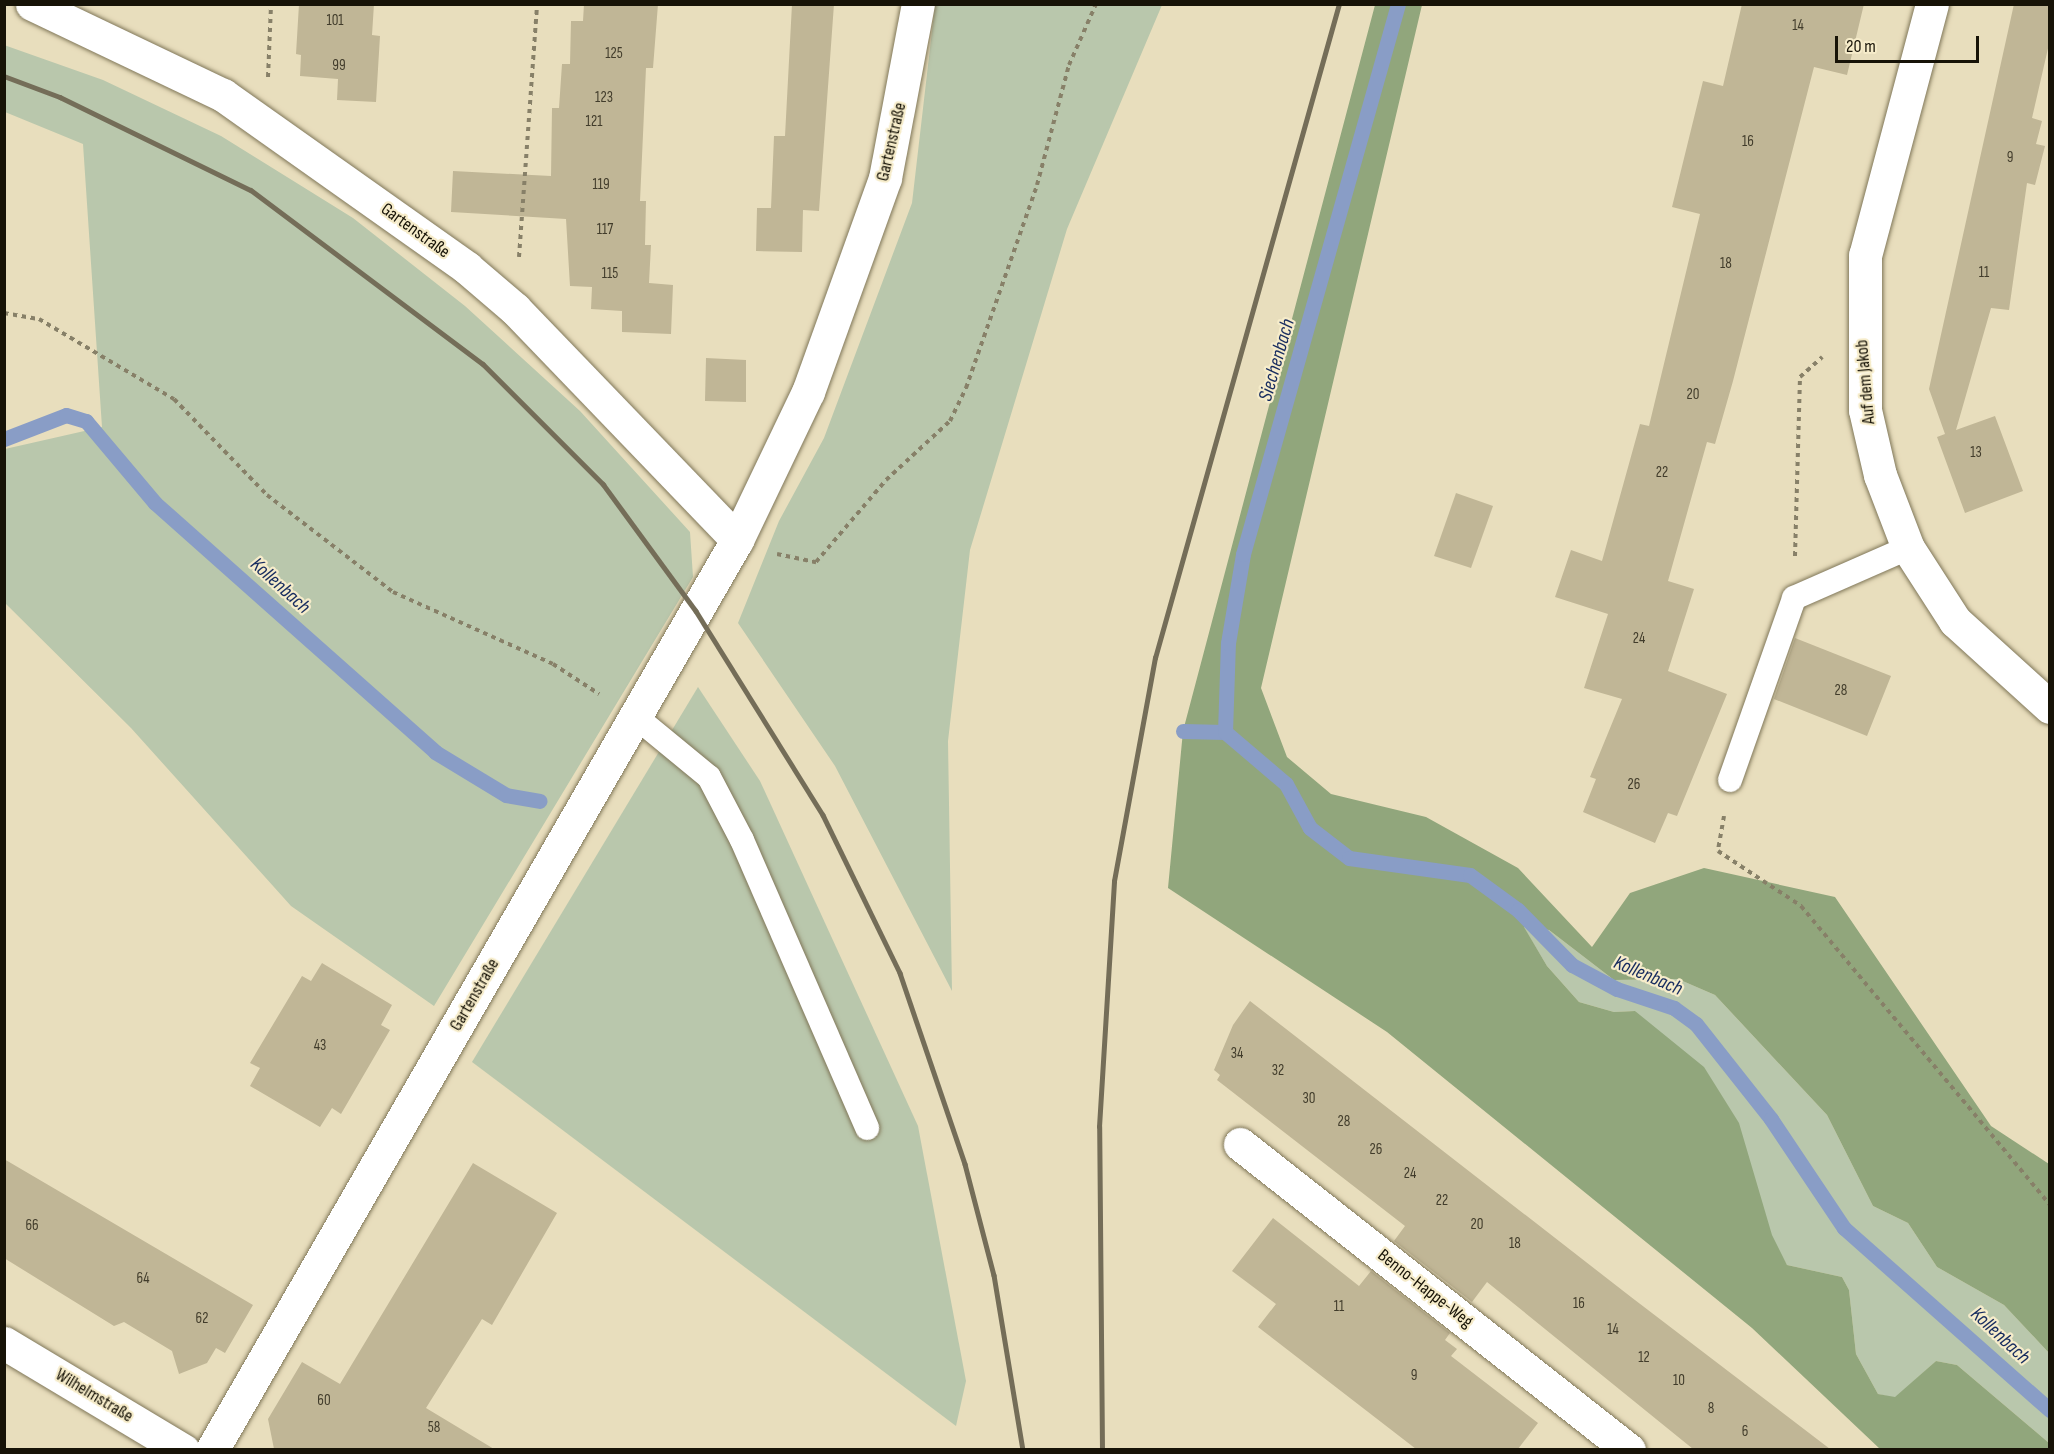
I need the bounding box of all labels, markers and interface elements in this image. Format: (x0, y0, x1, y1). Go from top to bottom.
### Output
house number: 101 (326, 12, 344, 30)
house number: 14 (1792, 17, 1804, 35)
scale bar (1838, 24, 1982, 62)
text: 20 m (1846, 36, 1876, 57)
house number: 125 (605, 45, 623, 63)
house number: 99 (332, 57, 346, 75)
house number: 123 (595, 89, 613, 107)
street label: Gartenstraße (872, 101, 912, 183)
house number: 121 (586, 113, 602, 131)
house number: 16 (1742, 133, 1754, 151)
house number: 9 (2007, 149, 2013, 167)
house number: 119 (592, 176, 610, 194)
street label: Gartenstraße (376, 199, 454, 263)
house number: 117 (597, 221, 613, 239)
house number: 18 (1720, 255, 1732, 273)
house number: 11 (1979, 264, 1989, 282)
house number: 115 (602, 265, 618, 283)
water label: Siechenbach (1254, 316, 1300, 404)
street label: Auf dem Jakob (1852, 339, 1880, 425)
house number: 20 (1687, 386, 1699, 404)
house number: 13 (1970, 444, 1982, 462)
house number: 22 (1656, 464, 1668, 482)
water label: Kollenbach (245, 553, 315, 619)
house number: 24 (1633, 630, 1645, 648)
house number: 28 (1835, 682, 1847, 700)
house number: 26 (1628, 776, 1640, 794)
water label: Kollenbach (1610, 951, 1686, 1001)
street label: Gartenstraße (446, 955, 504, 1035)
house number: 43 (314, 1037, 326, 1055)
house number: 34 (1231, 1045, 1243, 1063)
house number: 32 (1272, 1062, 1284, 1080)
house number: 30 (1303, 1090, 1315, 1108)
house number: 28 (1338, 1113, 1350, 1131)
house number: 26 (1370, 1141, 1382, 1159)
house number: 24 (1404, 1165, 1416, 1183)
house number: 22 (1436, 1192, 1448, 1210)
house number: 20 (1471, 1216, 1483, 1234)
house number: 66 (25, 1217, 39, 1235)
house number: 18 (1509, 1235, 1521, 1253)
street label: Benno-Happe-Weg (1373, 1245, 1477, 1333)
house number: 64 (136, 1270, 150, 1288)
house number: 16 (1573, 1295, 1585, 1313)
house number: 11 (1334, 1298, 1344, 1316)
water label: Kollenbach (1965, 1303, 2035, 1369)
house number: 62 (196, 1310, 208, 1328)
house number: 14 (1607, 1321, 1619, 1339)
house number: 12 (1638, 1349, 1650, 1367)
street label: Wilhelmstraße (51, 1364, 137, 1428)
house number: 9 (1411, 1367, 1417, 1385)
house number: 10 (1673, 1372, 1685, 1390)
house number: 60 (317, 1392, 331, 1410)
house number: 8 (1708, 1400, 1714, 1418)
house number: 58 (428, 1419, 440, 1437)
house number: 6 (1742, 1423, 1748, 1441)

